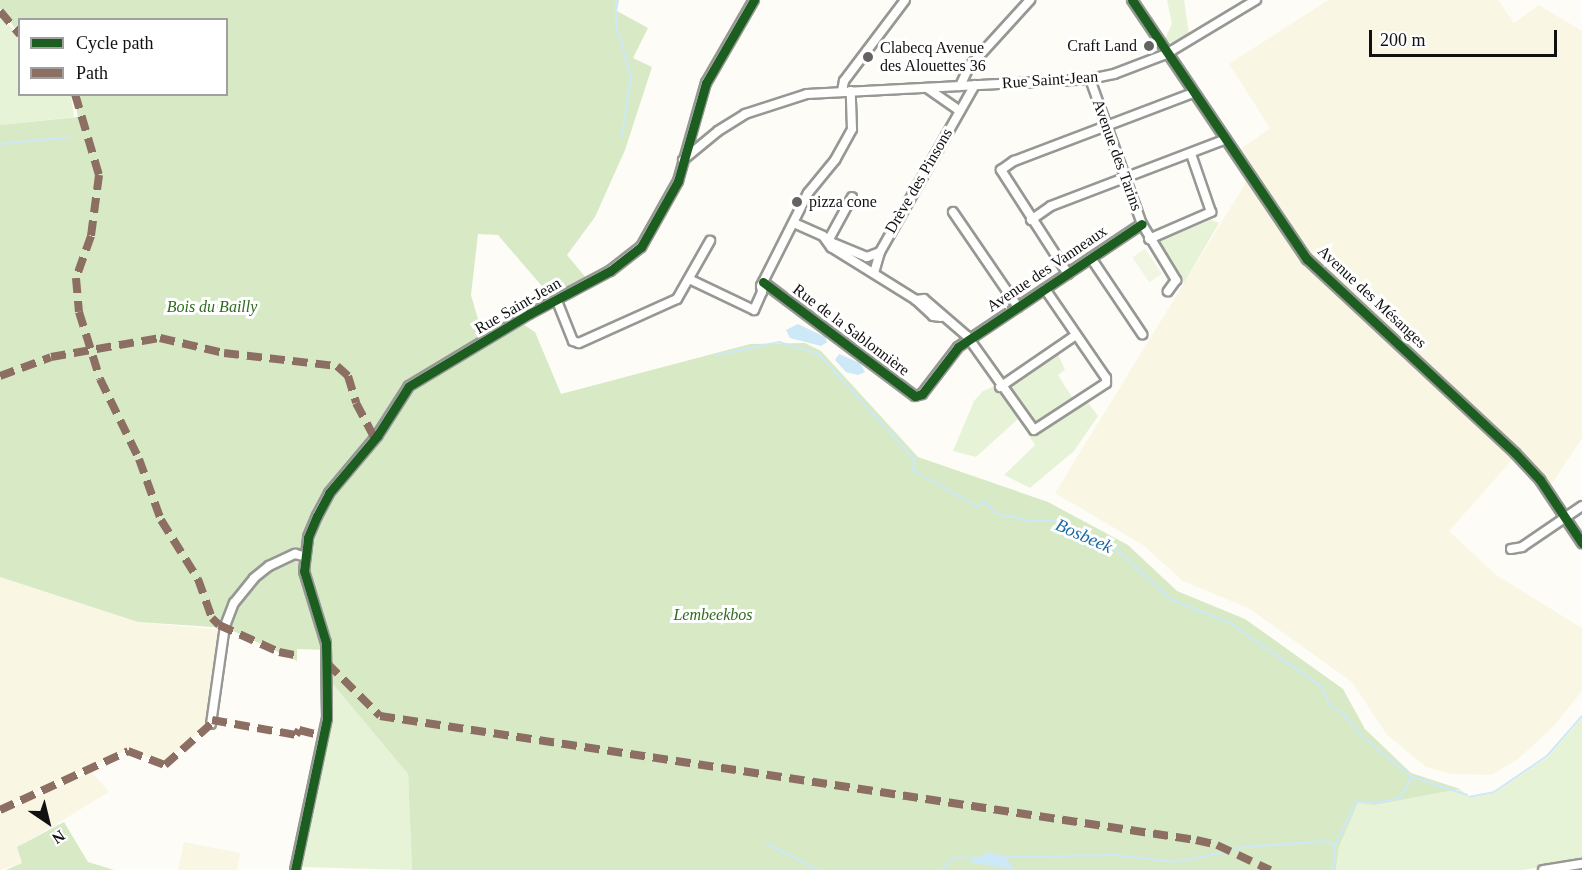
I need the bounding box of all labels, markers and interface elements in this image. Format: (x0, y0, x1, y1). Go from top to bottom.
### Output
legend (18, 18, 228, 96)
scale bar (1372, 18, 1560, 56)
text: 200 m (1380, 30, 1426, 50)
text: Cycle path (76, 33, 153, 53)
place label: Craft Land (1067, 36, 1137, 56)
place label: Clabecq Avenue des Alouettes 36 (880, 38, 987, 76)
marker: Craft Land (1142, 39, 1156, 53)
marker: Clabecq Avenue des Alouettes 36 (861, 50, 875, 64)
text: Path (76, 63, 108, 83)
street label: Rue Saint-Jean (1001, 67, 1099, 93)
street label: Avenue des Tarins (1088, 96, 1146, 214)
street label: Drève des Pinsons (881, 125, 957, 237)
place label: pizza cone (809, 192, 877, 212)
marker: pizza cone (790, 195, 804, 209)
street label: Avenue des Vanneaux (983, 222, 1111, 316)
street label: Avenue des Mésanges (1314, 242, 1430, 352)
street label: Rue Saint-Jean (471, 274, 565, 338)
street label: Rue de la Sablonnière (789, 280, 913, 380)
park label: Bois du Bailly (167, 297, 257, 317)
water label: Bosbeek (1052, 514, 1116, 558)
park label: Lembeekbos (673, 605, 753, 625)
north arrow (18, 792, 78, 852)
text: N (49, 827, 68, 847)

